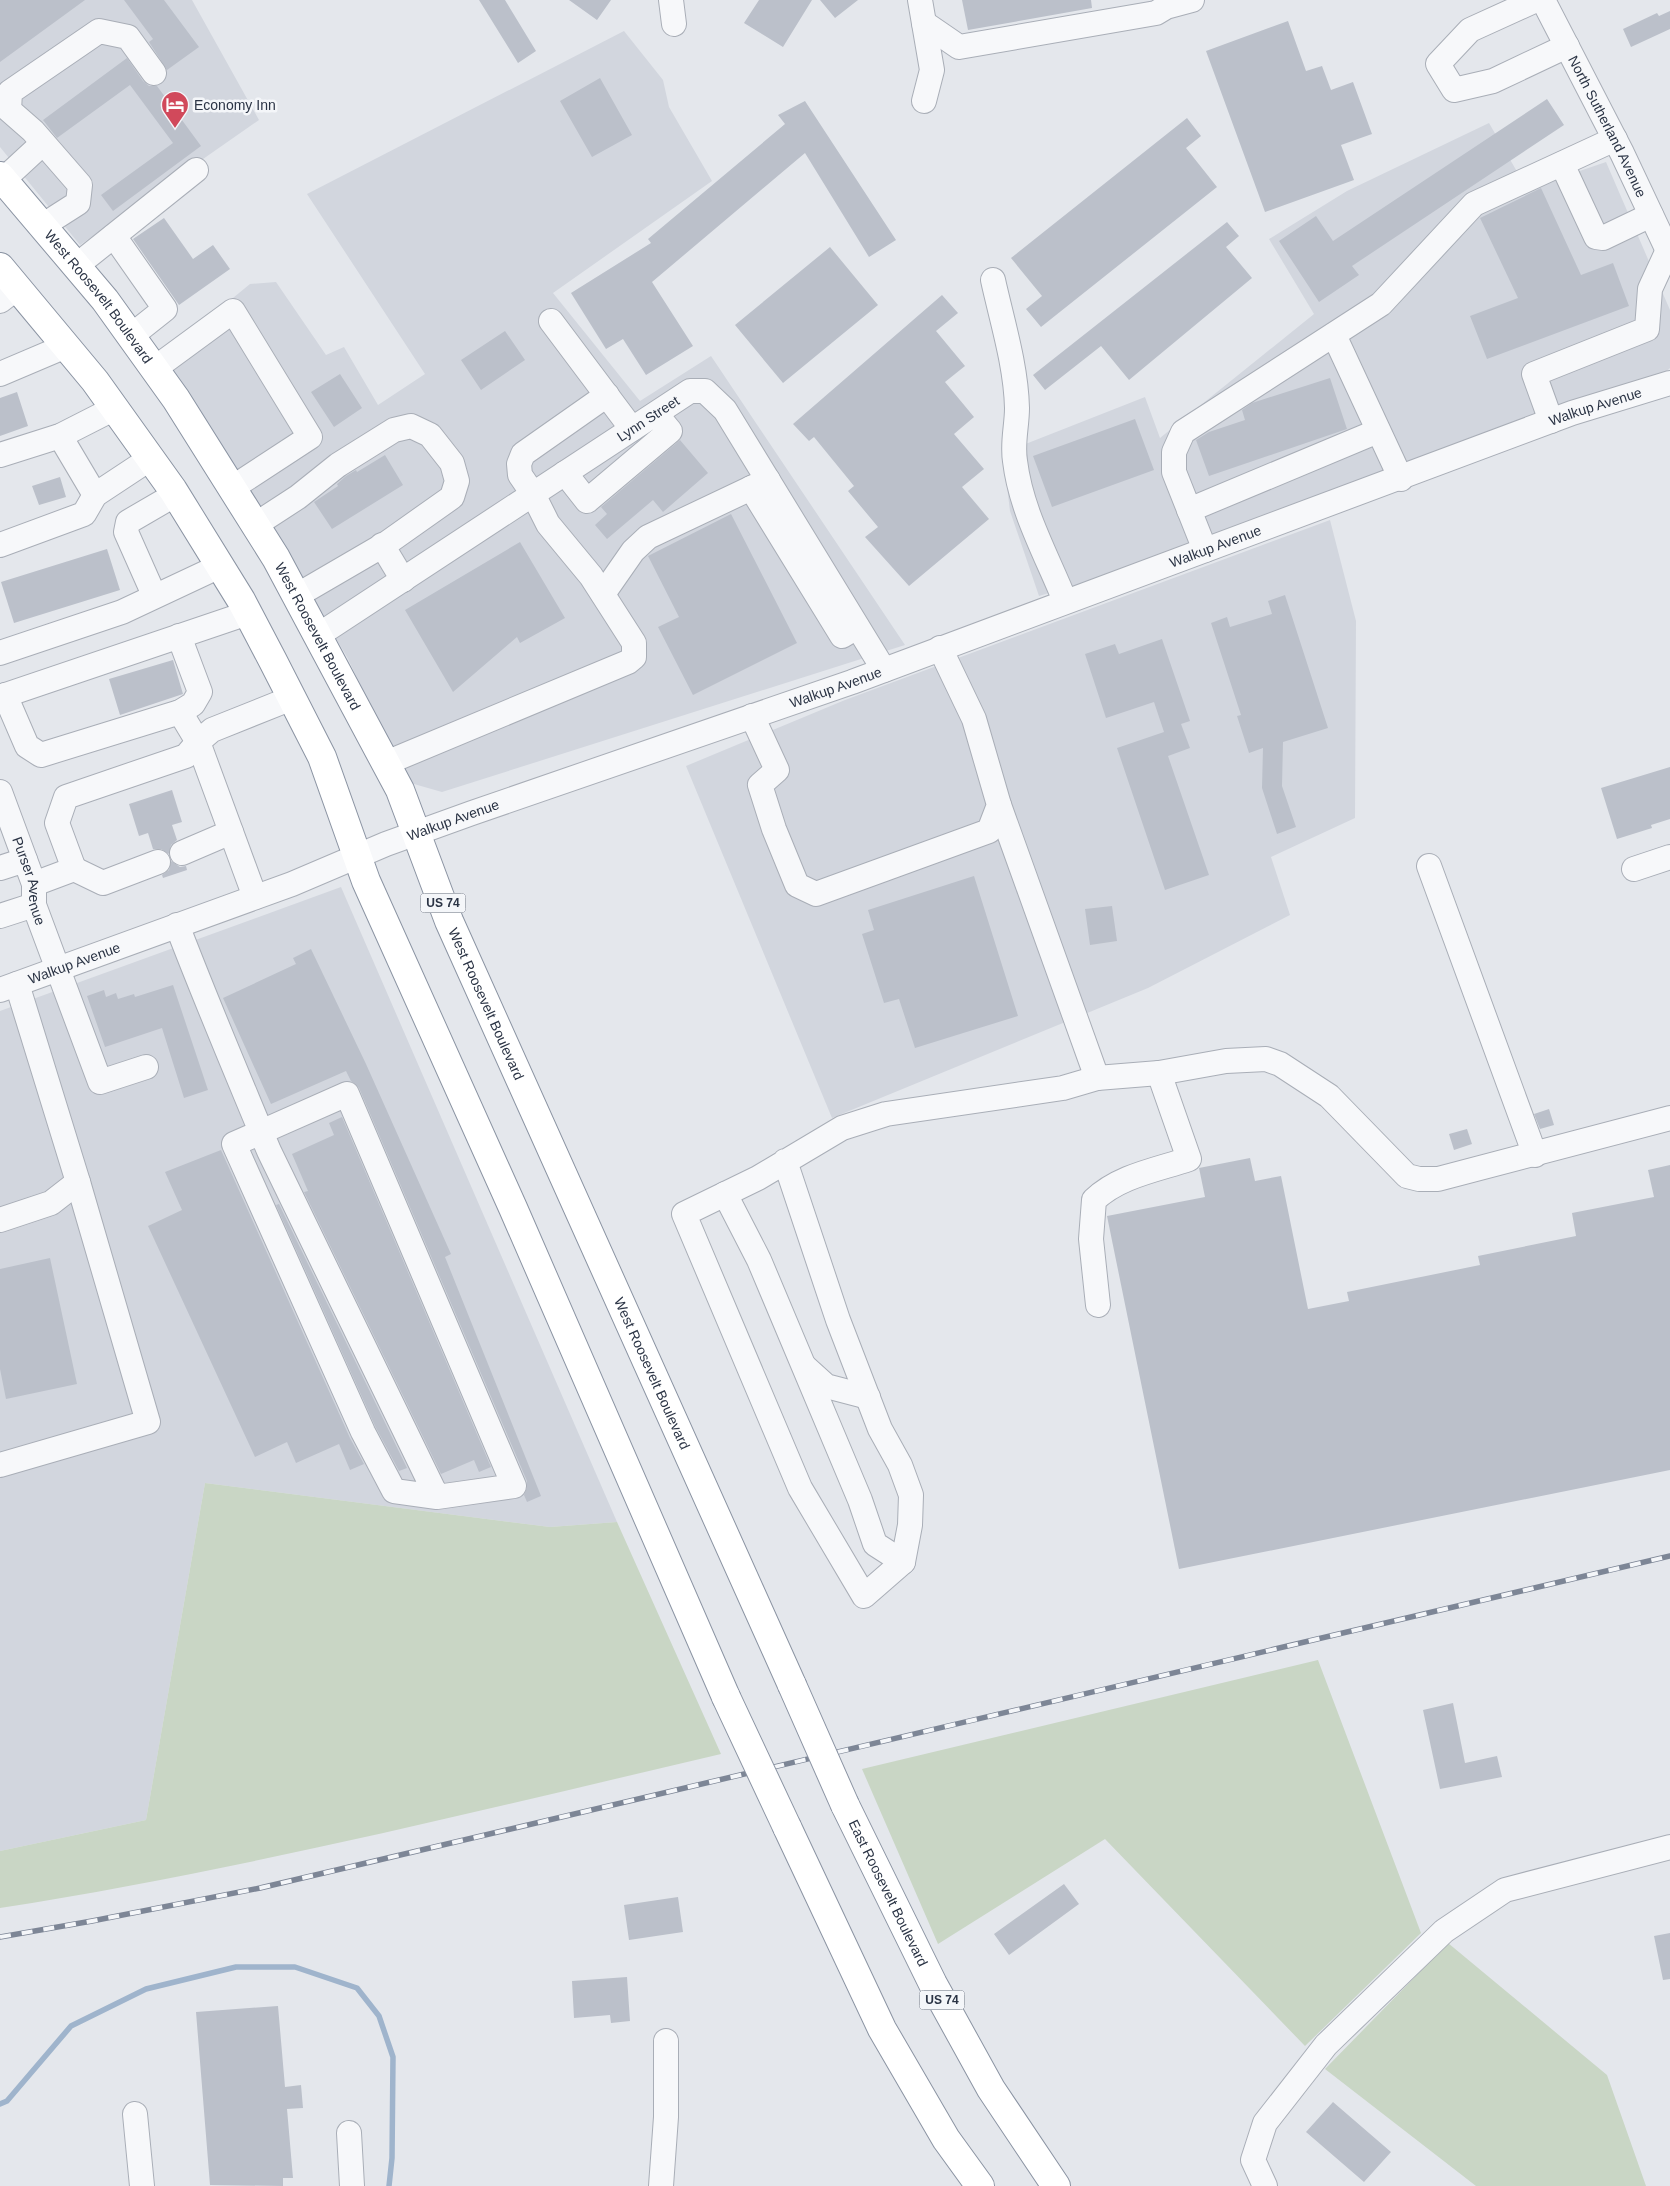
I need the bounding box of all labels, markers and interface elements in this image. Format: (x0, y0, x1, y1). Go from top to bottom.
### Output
street label: North Sutherland Avenue (1565, 53, 1650, 200)
hotel icon: Economy Inn (160, 90, 190, 129)
place label: Economy Inn (194, 97, 276, 113)
street label: West Roosevelt Boulevard (41, 227, 156, 366)
street label: Walkup Avenue (1547, 384, 1644, 429)
street label: Lynn Street (614, 392, 682, 445)
street label: Walkup Avenue (1167, 522, 1264, 571)
street label: West Roosevelt Boulevard (272, 560, 364, 713)
street label: Walkup Avenue (787, 664, 884, 711)
street label: Walkup Avenue (405, 796, 501, 844)
street label: Purser Avenue (9, 834, 49, 927)
road number: US 74 (420, 894, 466, 912)
street label: West Roosevelt Boulevard (445, 925, 527, 1082)
street label: Walkup Avenue (26, 939, 123, 987)
street label: West Roosevelt Boulevard (611, 1295, 693, 1452)
street label: East Roosevelt Boulevard (845, 1817, 931, 1969)
road number: US 74 (920, 1990, 964, 2010)

